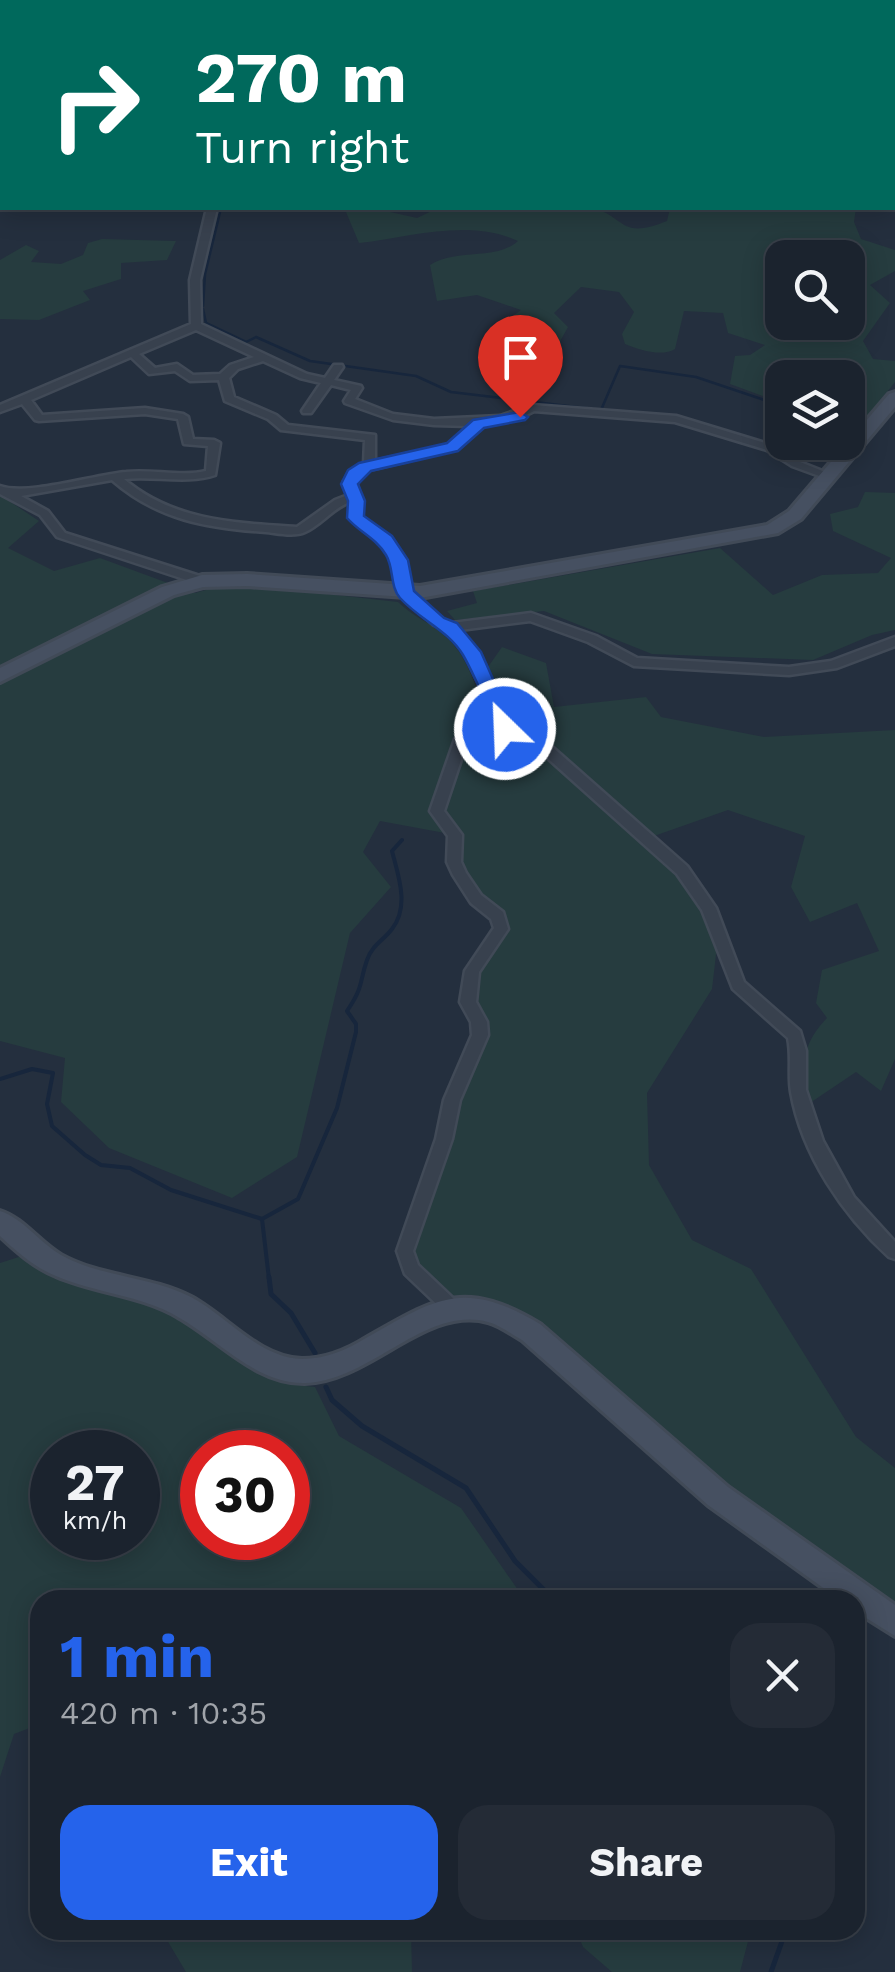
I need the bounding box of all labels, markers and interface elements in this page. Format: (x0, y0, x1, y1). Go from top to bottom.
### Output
text: 270 m (195, 37, 407, 119)
icon: right (30, 40, 160, 170)
text: Turn right (195, 121, 409, 174)
map controls (765, 240, 865, 460)
button: search (765, 240, 865, 340)
pin (478, 315, 563, 418)
icon: arrive (493, 330, 548, 385)
button: layers (765, 360, 865, 460)
position arrow (453, 677, 557, 781)
speed limit sign: 30 (180, 1430, 310, 1560)
text: 27 (65, 1453, 125, 1512)
text: km/h (63, 1506, 127, 1535)
text: 1 min (60, 1621, 214, 1692)
button: close (730, 1623, 835, 1728)
text: 420 m · 10:35 (60, 1694, 267, 1732)
button: Exit (60, 1805, 438, 1920)
button: Share (458, 1805, 835, 1920)

